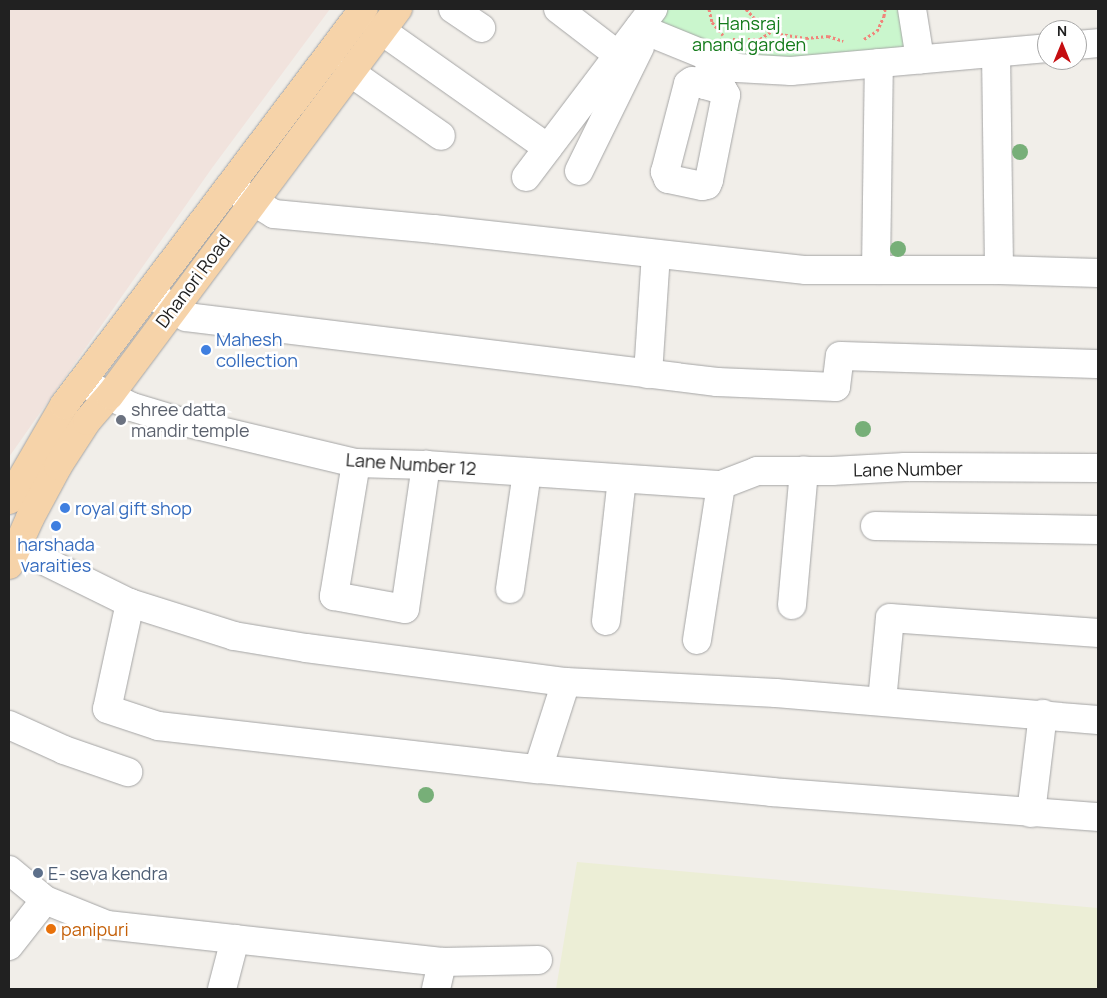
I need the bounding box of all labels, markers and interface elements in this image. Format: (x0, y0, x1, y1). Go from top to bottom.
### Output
park label: Hansraj anand garden (692, 13, 806, 56)
north arrow (1037, 20, 1087, 70)
text: N (1057, 21, 1067, 40)
street label: Dhanori Road (151, 230, 235, 332)
place label: Mahesh collection (216, 329, 298, 372)
marker: Mahesh collection (200, 344, 212, 356)
place label: shree datta mandir temple (131, 399, 250, 442)
marker: shree datta mandir temple (115, 414, 127, 426)
street label: Lane Number 12 (345, 449, 477, 479)
street label: Lane Number (853, 457, 963, 481)
place label: royal gift shop (75, 497, 192, 519)
marker: royal gift shop (59, 502, 71, 514)
marker: harshada varaities (50, 520, 62, 532)
place label: harshada varaities (17, 534, 95, 576)
place label: E- seva kendra (48, 862, 168, 884)
marker: E- seva kendra (32, 867, 44, 879)
place label: panipuri (61, 918, 129, 940)
marker: panipuri (45, 923, 57, 935)

